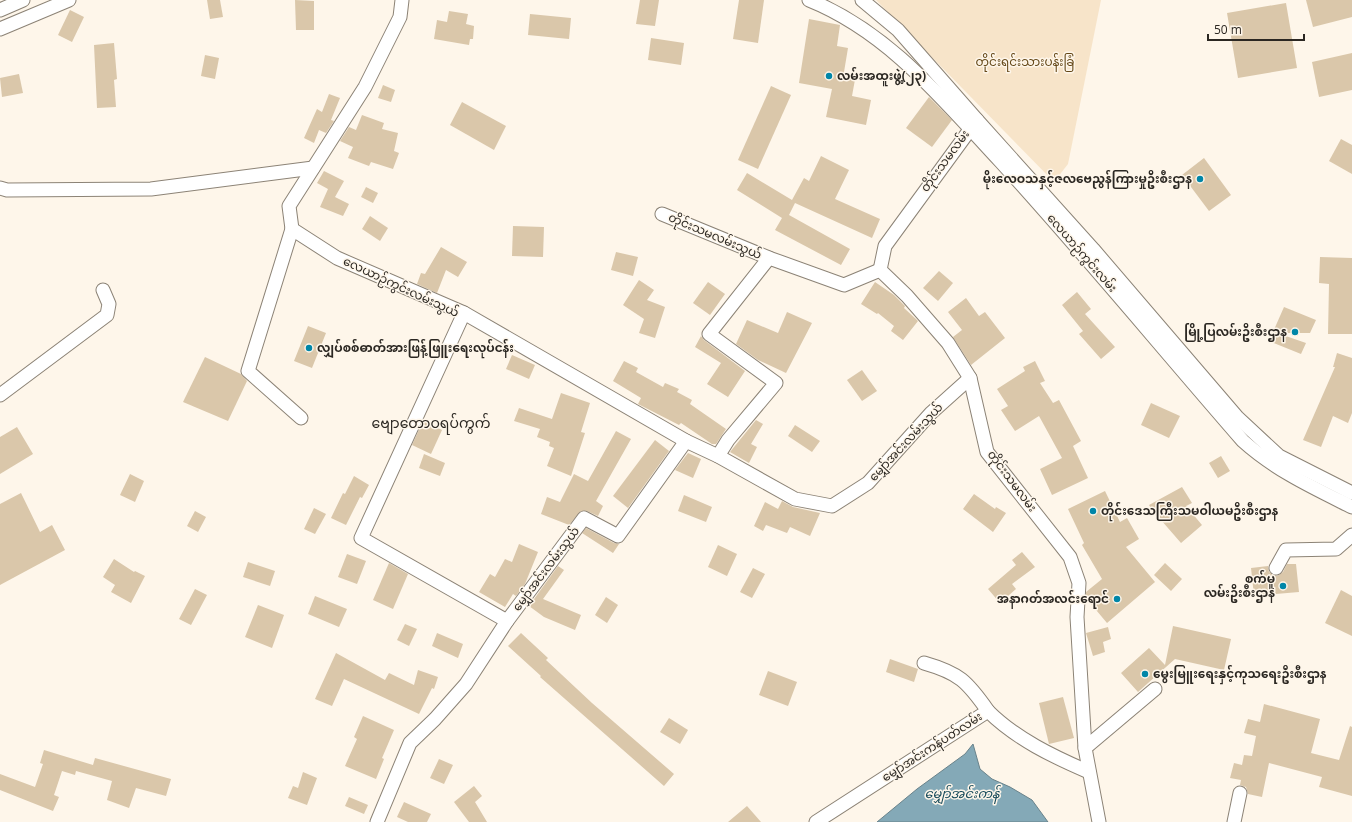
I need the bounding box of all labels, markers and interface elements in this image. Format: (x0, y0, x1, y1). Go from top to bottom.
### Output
scale bar (1208, 16, 1304, 42)
text: 50 m (1214, 21, 1242, 38)
park label: တိုင်းရင်းသားပန်းခြံ (976, 53, 1074, 72)
place label: လမ်းအထူးဖွဲ့(၂၃) (837, 66, 926, 87)
marker: လမ်းအထူးဖွဲ့(၂၃) (824, 71, 834, 81)
street label: တိုင်းသမလမ်း (916, 126, 975, 196)
place label: မိုးလေဝသနှင့်ဇလဗေညွန်ကြားမှုဦးစီးဌာန (983, 169, 1192, 190)
marker: မိုးလေဝသနှင့်ဇလဗေညွန်ကြားမှုဦးစီးဌာန (1195, 174, 1205, 184)
street label: တိုင်းသမလမ်းသွယ် (665, 208, 764, 265)
street label: လေယာဉ်ကွင်းလမ်း (1042, 210, 1121, 297)
street label: လေယာဉ်ကွင်းလမ်းသွယ် (340, 252, 462, 323)
place label: မြို့ပြလမ်းဦးစီးဌာန (1184, 322, 1287, 342)
marker: မြို့ပြလမ်းဦးစီးဌာန (1290, 327, 1300, 337)
place label: လျှပ်စစ်ဓာတ်အားဖြန့်ဖြူးရေးလုပ်ငန်း (317, 338, 514, 359)
marker: လျှပ်စစ်ဓာတ်အားဖြန့်ဖြူးရေးလုပ်ငန်း (304, 343, 314, 353)
street label: မျှော်အင်းလမ်းသွယ် (865, 399, 948, 486)
district label: ဗျောတောဝရပ်ကွက် (372, 413, 490, 435)
street label: တိုင်းသမလမ်း (982, 446, 1041, 516)
place label: တိုင်းဒေသကြီးသမဝါယမဦးစီးဌာန (1101, 501, 1279, 522)
marker: တိုင်းဒေသကြီးသမဝါယမဦးစီးဌာန (1088, 506, 1098, 516)
street label: မျှော်အင်းလမ်းသွယ် (508, 523, 585, 616)
place label: စက်မူ လမ်းဦးစီးဌာန (1204, 569, 1275, 603)
marker: စက်မူ လမ်းဦးစီးဌာန (1278, 581, 1288, 591)
place label: အနာဂတ်အလင်းရောင် (997, 589, 1109, 609)
marker: အနာဂတ်အလင်းရောင် (1112, 594, 1122, 604)
place label: မွေးမြူးရေးနှင့်ကုသရေးဦးစီးဌာန (1153, 664, 1327, 685)
marker: မွေးမြူးရေးနှင့်ကုသရေးဦးစီးဌာန (1140, 669, 1150, 679)
street label: မျှော်အင်းကန်ပတ်လမ်း (878, 708, 986, 787)
water label: မျှော်အင်းကန် (925, 784, 1002, 805)

